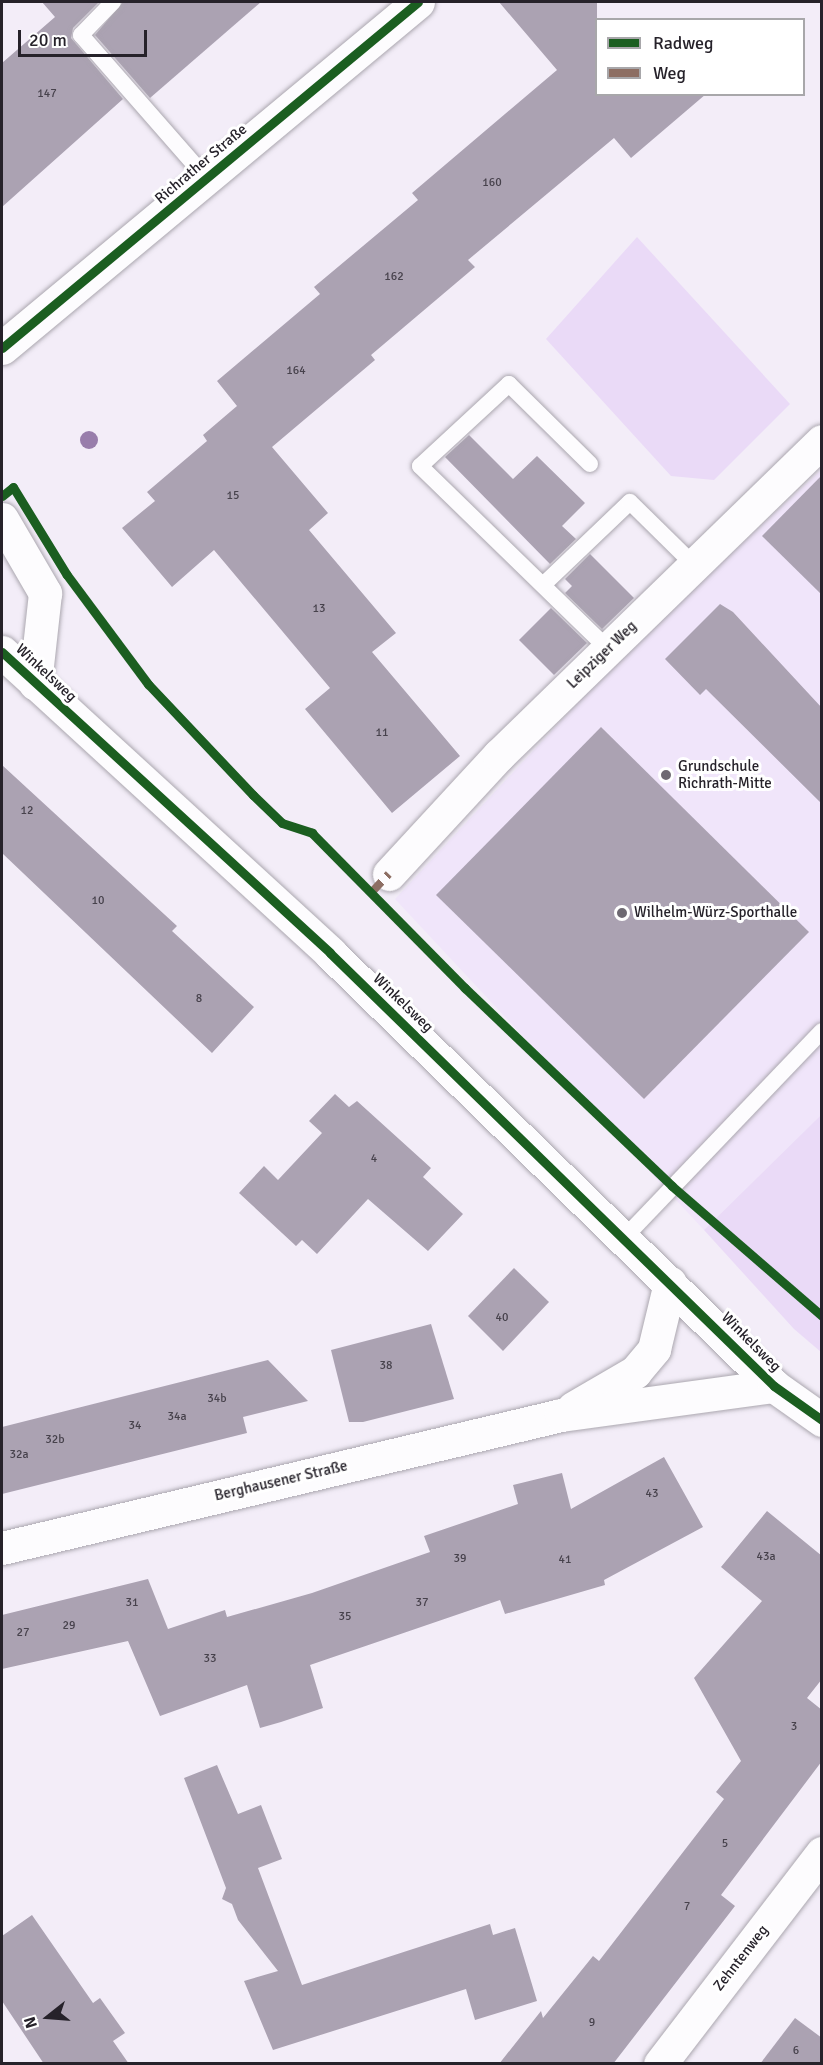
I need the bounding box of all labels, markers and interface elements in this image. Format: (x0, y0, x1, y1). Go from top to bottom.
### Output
scale bar (21, 18, 150, 56)
legend (595, 18, 805, 96)
text: 20 m (29, 29, 67, 51)
text: Radweg (653, 32, 714, 54)
text: Weg (653, 62, 686, 84)
house number: 147 (37, 87, 57, 101)
street label: Richrather Straße (151, 120, 251, 208)
house number: 160 (482, 176, 502, 190)
house number: 162 (384, 270, 404, 284)
house number: 164 (286, 364, 306, 378)
house number: 15 (227, 489, 239, 503)
house number: 13 (313, 602, 325, 616)
street label: Leipziger Weg (564, 617, 640, 693)
street label: Winkelsweg (12, 640, 80, 706)
house number: 11 (376, 726, 388, 740)
place label: Grundschule Richrath-Mitte (678, 757, 772, 792)
marker: Grundschule Richrath-Mitte (659, 768, 673, 782)
house number: 12 (21, 804, 33, 818)
house number: 10 (92, 894, 104, 908)
place label: Wilhelm-Würz-Sporthalle (634, 904, 797, 922)
marker: Wilhelm-Würz-Sporthalle (615, 906, 629, 920)
street label: Winkelsweg (369, 970, 437, 1036)
house number: 8 (196, 992, 202, 1006)
house number: 4 (371, 1152, 377, 1166)
street label: Winkelsweg (717, 1308, 785, 1376)
house number: 40 (496, 1311, 508, 1325)
house number: 38 (380, 1359, 392, 1373)
house number: 34b (207, 1392, 227, 1406)
house number: 34a (167, 1410, 187, 1424)
house number: 34 (129, 1419, 141, 1433)
house number: 32b (45, 1433, 65, 1447)
house number: 32a (9, 1448, 29, 1462)
street label: Berghausener Straße (213, 1457, 349, 1505)
house number: 43 (646, 1487, 658, 1501)
house number: 43a (756, 1550, 776, 1564)
house number: 39 (454, 1552, 466, 1566)
house number: 41 (559, 1553, 571, 1567)
house number: 31 (126, 1596, 138, 1610)
house number: 37 (416, 1596, 428, 1610)
house number: 35 (339, 1610, 351, 1624)
house number: 29 (63, 1619, 75, 1633)
house number: 27 (17, 1626, 29, 1640)
house number: 33 (204, 1652, 216, 1666)
house number: 3 (791, 1720, 797, 1734)
house number: 5 (722, 1837, 728, 1851)
house number: 7 (684, 1900, 690, 1914)
street label: Zehntenweg (710, 1922, 772, 1994)
north arrow (18, 1987, 78, 2047)
text: N (20, 2014, 42, 2031)
house number: 9 (589, 2016, 595, 2030)
house number: 6 (793, 2044, 799, 2058)

